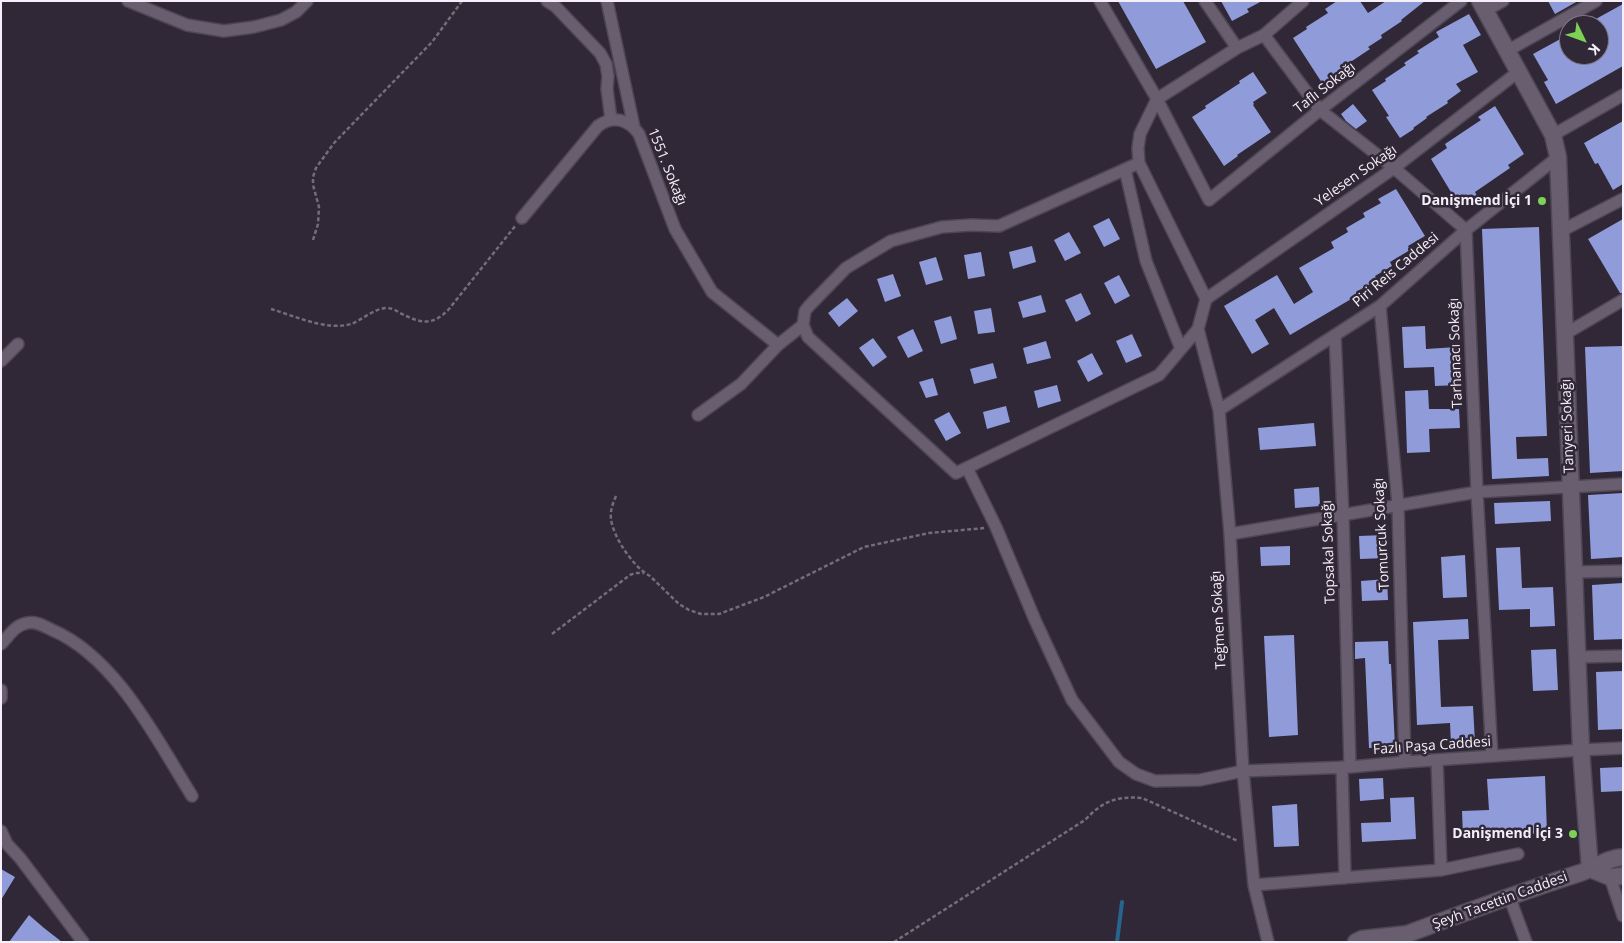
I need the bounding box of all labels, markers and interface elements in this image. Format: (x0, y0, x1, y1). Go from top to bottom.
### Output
north arrow (1559, 15, 1609, 65)
text: K (1585, 40, 1605, 60)
street label: Taflı Sokağı (1291, 59, 1359, 117)
street label: 1551. Sokağı (644, 126, 690, 208)
street label: Yelesen Sokağı (1312, 142, 1400, 210)
place label: Danişmend İçi 1 (1421, 193, 1532, 209)
marker: Danişmend İçi 1 (1536, 195, 1548, 207)
street label: Piri Reis Caddesi (1350, 229, 1442, 311)
street label: Tarhanacı Sokağı (1446, 298, 1466, 408)
street label: Tanyeri Sokağı (1558, 379, 1578, 473)
street label: Tomurcuk Sokağı (1371, 478, 1393, 590)
street label: Topsakal Sokağı (1319, 500, 1339, 604)
street label: Teğmen Sokağı (1208, 570, 1230, 670)
street label: Fazlı Paşa Caddesi (1372, 733, 1492, 759)
place label: Danişmend İçi 3 (1452, 826, 1563, 842)
marker: Danişmend İçi 3 (1567, 828, 1579, 840)
street label: Şeyh Tacettin Caddesi (1430, 869, 1570, 933)

